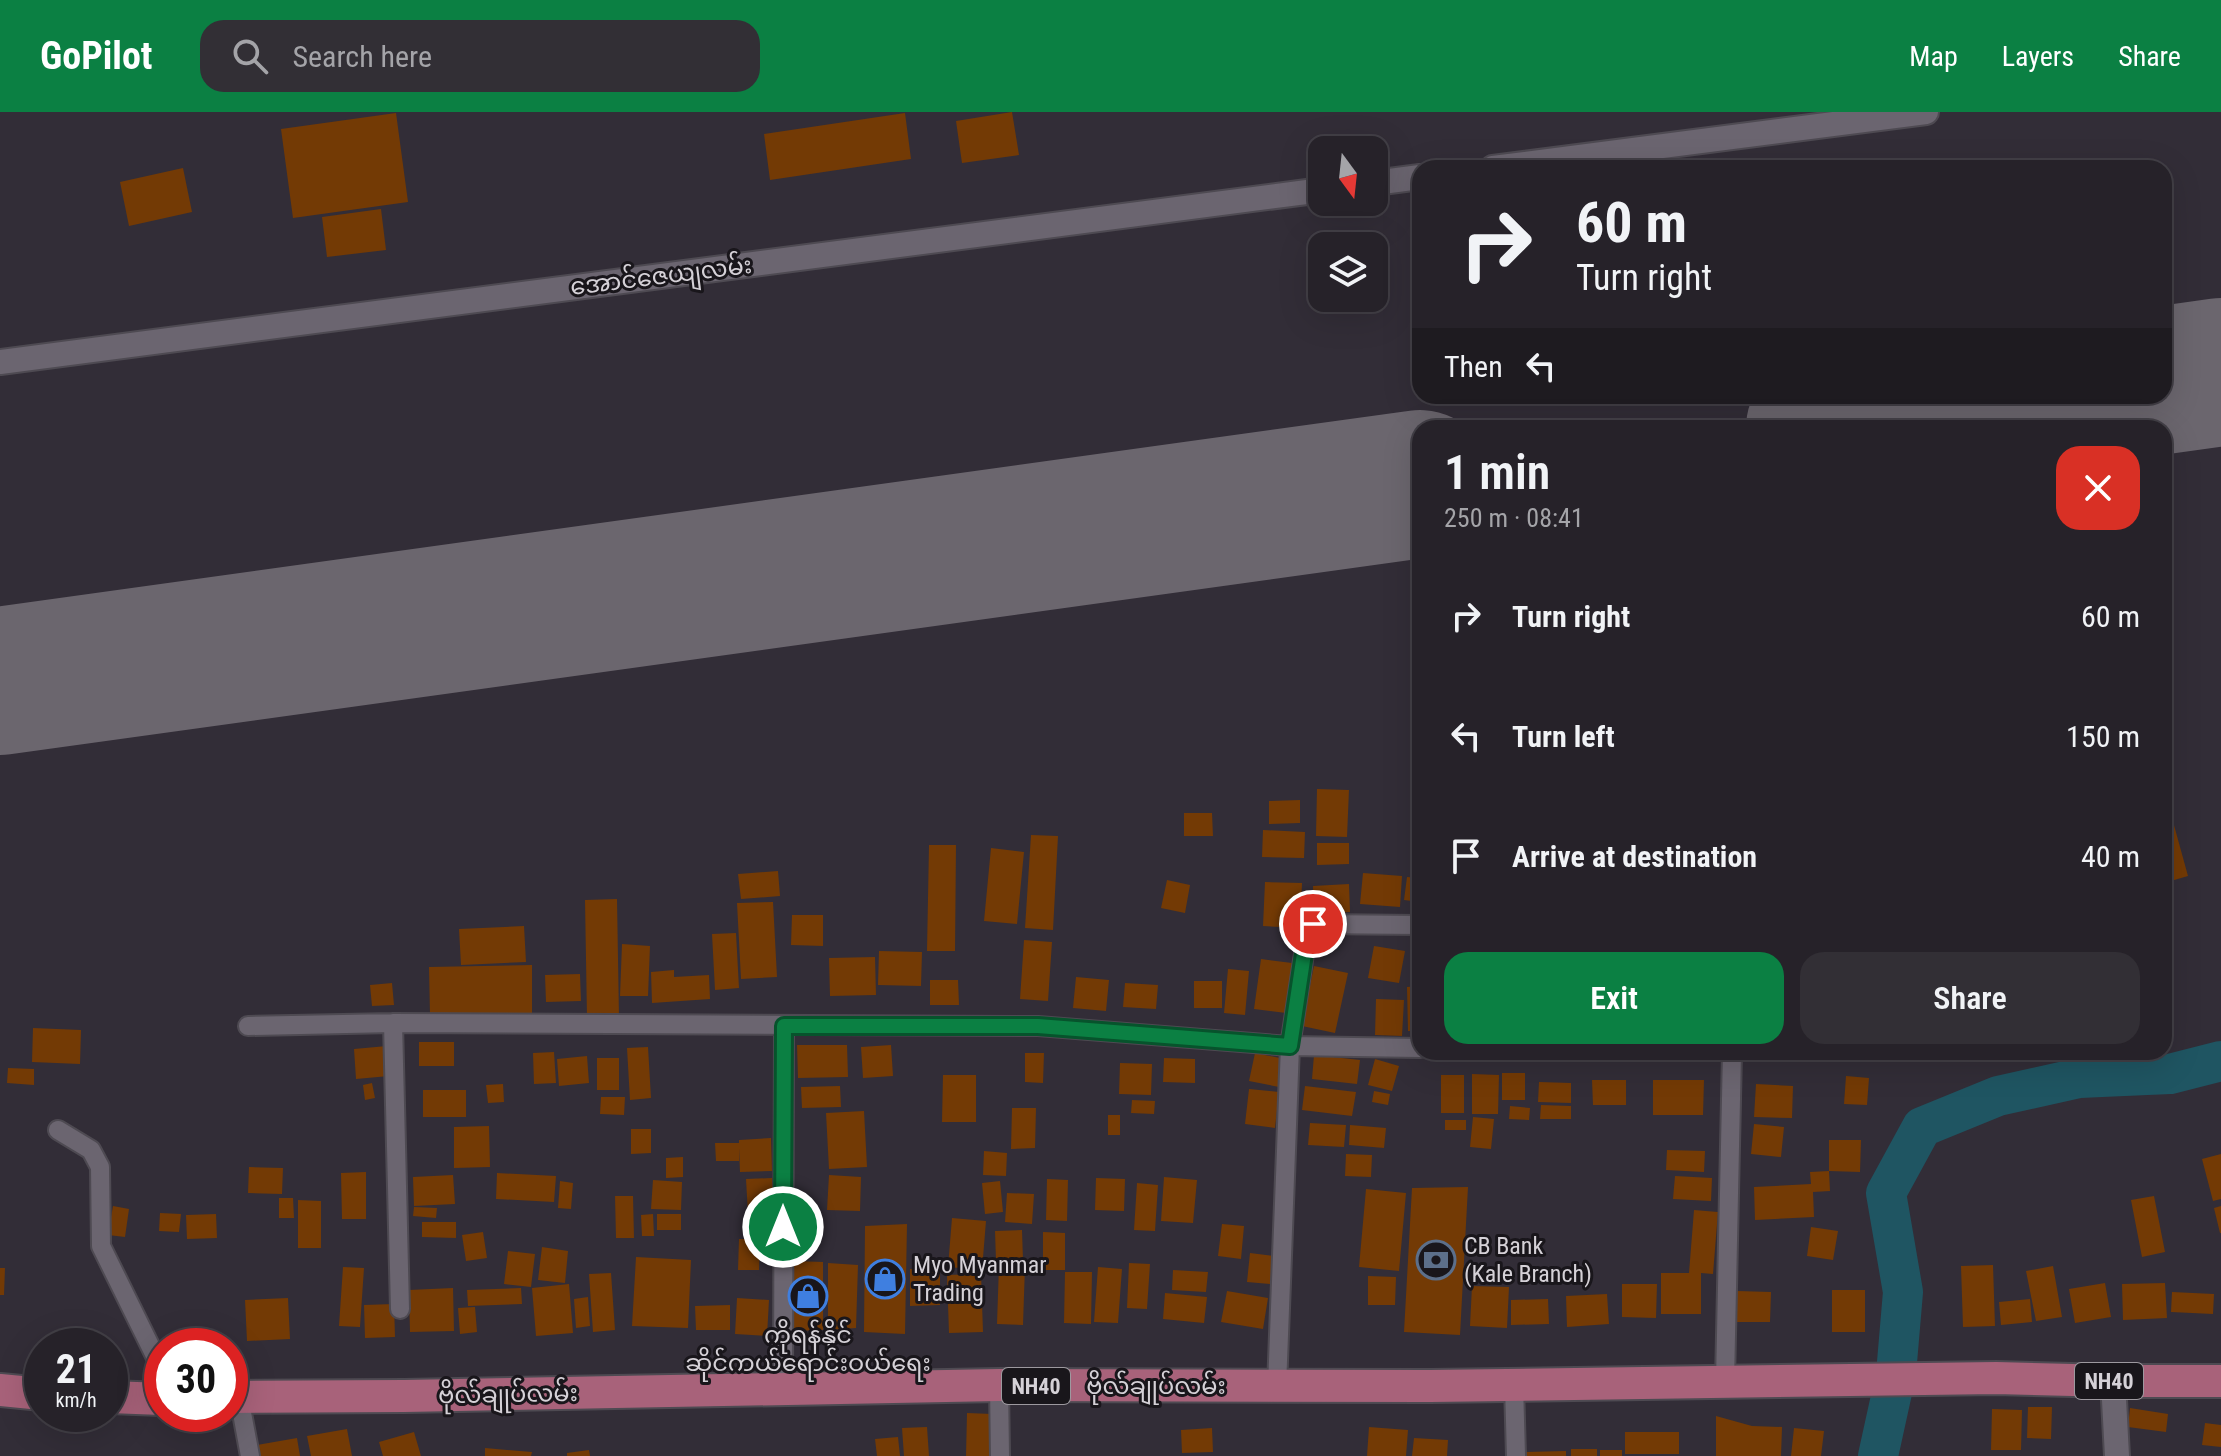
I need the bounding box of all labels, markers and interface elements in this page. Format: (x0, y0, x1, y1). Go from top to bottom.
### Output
search box (200, 20, 760, 92)
text: GoPilot (40, 34, 152, 78)
icon: search (228, 34, 272, 78)
text: Search here (292, 39, 432, 74)
text: Map (1909, 40, 1958, 73)
text: Layers (2002, 40, 2074, 73)
text: Share (2118, 40, 2181, 73)
north arrow (1308, 136, 1388, 216)
map controls (1308, 136, 1388, 312)
text: 60 m (1576, 190, 1687, 256)
icon: right (1444, 192, 1548, 296)
button: layers (1308, 232, 1388, 312)
street label: အောင်ဇေယျလမ်း (568, 249, 754, 306)
text: Turn right (1576, 257, 1712, 299)
icon: left (1519, 344, 1563, 388)
text: Then (1444, 349, 1503, 384)
text: 1 min (1444, 444, 1550, 501)
button: close (2056, 446, 2140, 530)
text: 250 m · 08:41 (1444, 503, 1584, 533)
icon: right (1444, 594, 1488, 638)
text: Turn right (1512, 599, 1630, 634)
text: 60 m (2081, 599, 2140, 634)
icon: left (1444, 714, 1488, 758)
text: Turn left (1512, 719, 1615, 754)
text: 150 m (2066, 719, 2140, 754)
icon: arrive (1444, 834, 1488, 878)
text: Arrive at destination (1512, 839, 1757, 874)
text: 40 m (2081, 839, 2140, 874)
pin (1279, 890, 1347, 958)
icon: arrive (1291, 902, 1335, 946)
button: Exit (1444, 952, 1784, 1044)
button: Share (1800, 952, 2140, 1044)
position arrow (741, 1185, 825, 1269)
place label: CB Bank (Kale Branch) (1464, 1232, 1592, 1288)
bank icon: CB Bank (Kale Branch) (1415, 1239, 1457, 1281)
place label: Myo Myanmar Trading (913, 1251, 1046, 1307)
shop icon: Myo Myanmar Trading (864, 1258, 906, 1300)
shop icon: ကိုရန်နိုင် ဆိုင်ကယ်ရောင်းဝယ်ရေး (787, 1275, 829, 1317)
place label: ကိုရန်နိုင် ဆိုင်ကယ်ရောင်းဝယ်ရေး (685, 1319, 931, 1382)
speed limit sign: 30 (144, 1328, 248, 1432)
text: 21 (56, 1346, 96, 1393)
road number: NH40 (2075, 1363, 2143, 1399)
road number: NH40 (1002, 1368, 1070, 1404)
street label: ဗိုလ်ချုပ်လမ်း (1086, 1370, 1226, 1405)
street label: ဗိုလ်ချုပ်လမ်း (438, 1377, 578, 1414)
text: km/h (55, 1388, 97, 1412)

